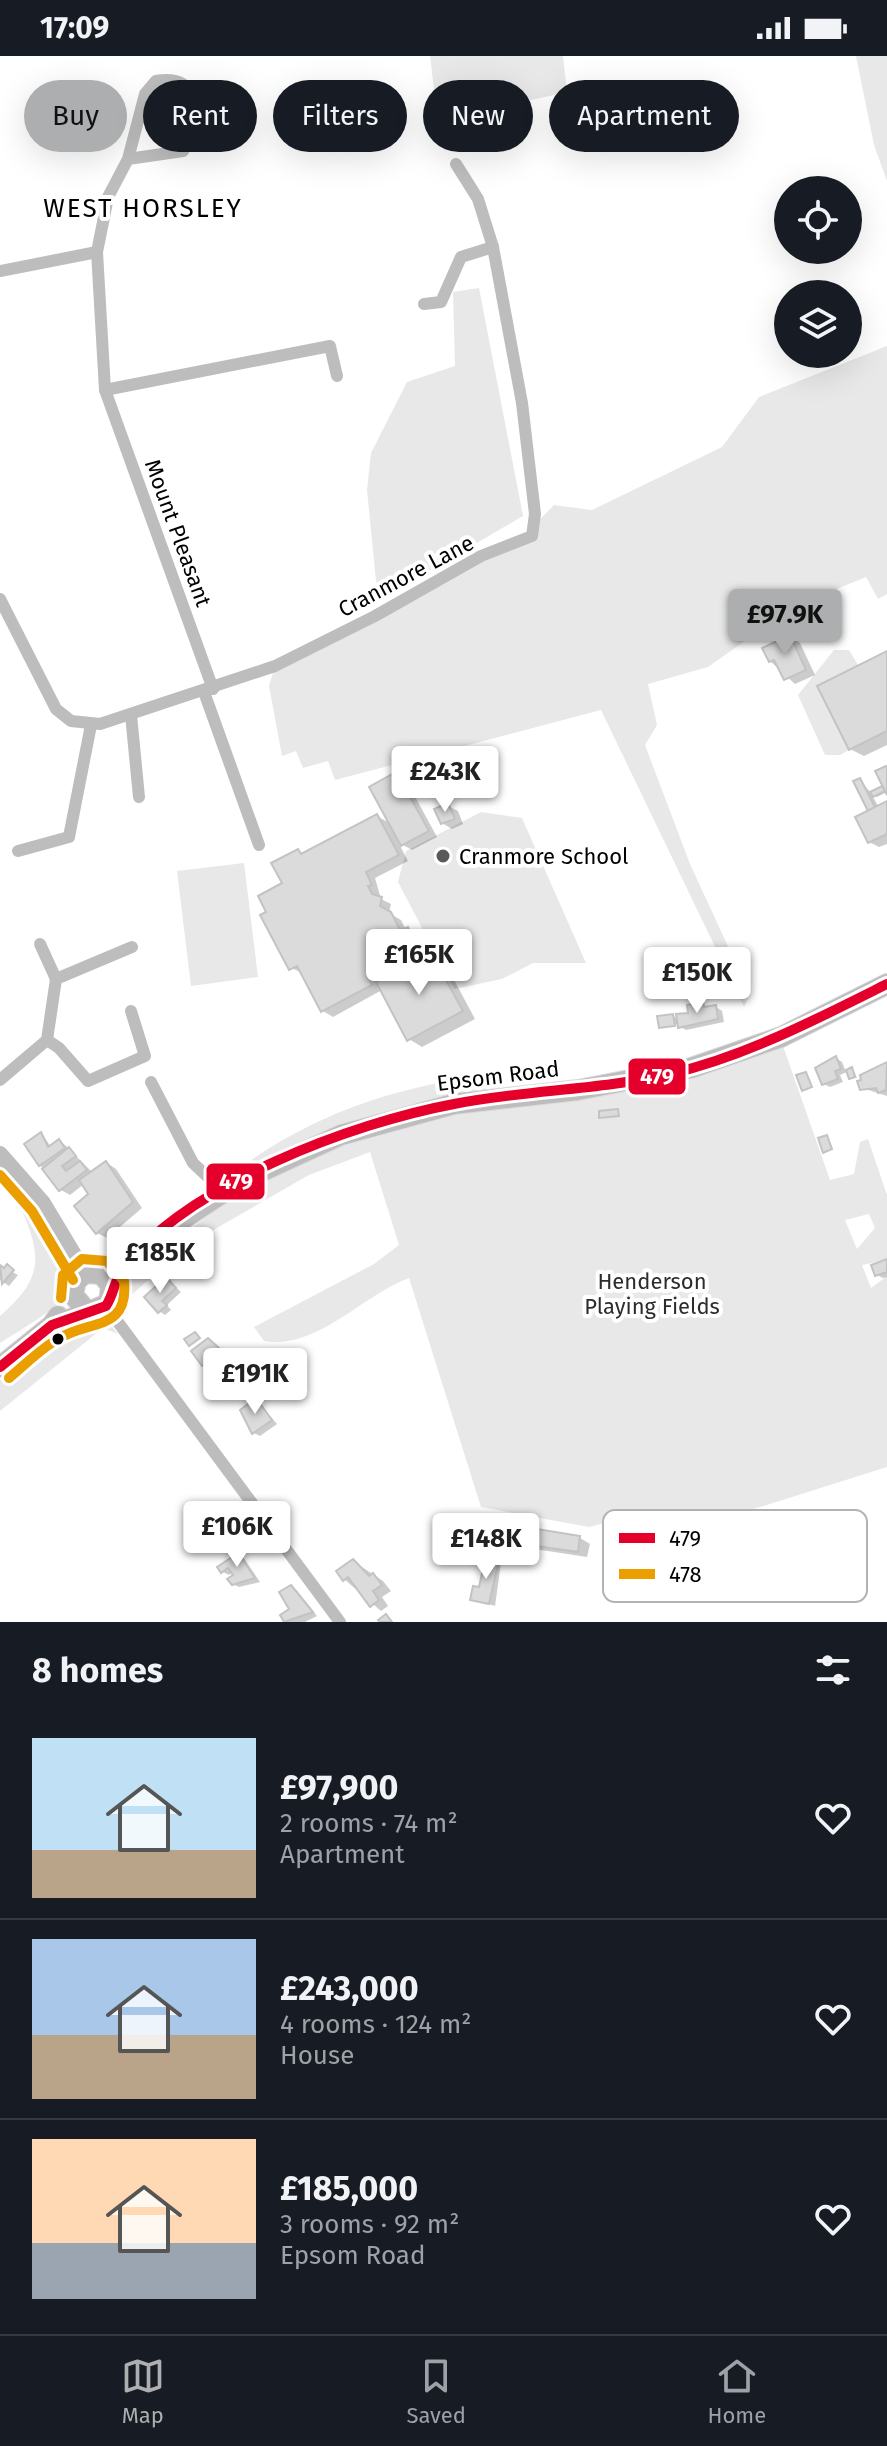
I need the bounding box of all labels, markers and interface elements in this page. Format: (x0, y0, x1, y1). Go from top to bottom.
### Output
text: 17:09 (40, 10, 109, 46)
chip: Buy (24, 80, 127, 152)
chip: Rent (143, 80, 257, 152)
chip: Filters (273, 80, 407, 152)
chip: New (423, 80, 533, 152)
chip: Apartment (549, 80, 739, 152)
map controls (774, 176, 862, 368)
button: locate (774, 176, 862, 264)
district label: WEST HORSLEY (43, 193, 243, 224)
button: layers (774, 280, 862, 368)
street label: Mount Pleasant (139, 456, 217, 610)
street label: Cranmore Lane (334, 529, 478, 623)
pin: £97.9K (720, 589, 850, 657)
text: £97.9K (747, 599, 823, 630)
pin: £243K (389, 746, 501, 814)
text: £243K (410, 756, 480, 787)
place label: Cranmore School (459, 843, 628, 870)
marker: Cranmore School (434, 847, 452, 865)
pin: £165K (363, 929, 475, 997)
text: £165K (384, 939, 454, 970)
pin: £150K (641, 947, 753, 1015)
text: £150K (662, 957, 732, 988)
street label: Epsom Road (435, 1055, 561, 1097)
line badge: 479 (627, 1057, 687, 1096)
text: 479 (640, 1063, 674, 1090)
line badge: 479 (205, 1162, 266, 1201)
text: 479 (219, 1168, 253, 1195)
pin: £185K (104, 1227, 216, 1295)
text: £185K (125, 1237, 195, 1268)
park label: Henderson Playing Fields (584, 1268, 720, 1320)
unlabelled marker (50, 1331, 66, 1347)
pin: £191K (199, 1348, 311, 1416)
text: £191K (221, 1358, 289, 1389)
pin: £106K (181, 1501, 293, 1569)
legend (603, 1510, 867, 1602)
text: £106K (201, 1511, 273, 1542)
pin: £148K (430, 1513, 542, 1581)
text: £148K (450, 1523, 522, 1554)
text: 479 (669, 1525, 701, 1552)
text: 478 (669, 1561, 702, 1588)
icon: filters (811, 1648, 855, 1692)
text: 8 homes (32, 1650, 163, 1691)
text: £97,900 (280, 1767, 398, 1808)
icon: home (96, 1770, 192, 1866)
icon: heart (811, 1796, 855, 1840)
text: 2 rooms · 74 m² (280, 1808, 458, 1839)
text: Apartment (280, 1839, 405, 1870)
text: £243,000 (280, 1968, 419, 2009)
icon: home (96, 1971, 192, 2067)
icon: heart (811, 1997, 855, 2041)
text: 4 rooms · 124 m² (280, 2009, 472, 2040)
text: House (280, 2040, 354, 2071)
text: £185,000 (280, 2168, 418, 2209)
icon: home (96, 2171, 192, 2267)
icon: heart (811, 2197, 855, 2241)
text: 3 rooms · 92 m² (280, 2209, 459, 2240)
text: Epsom Road (280, 2240, 426, 2271)
tab: Map (121, 2354, 165, 2429)
tab: Saved (406, 2354, 466, 2429)
tab: Home (708, 2354, 766, 2429)

